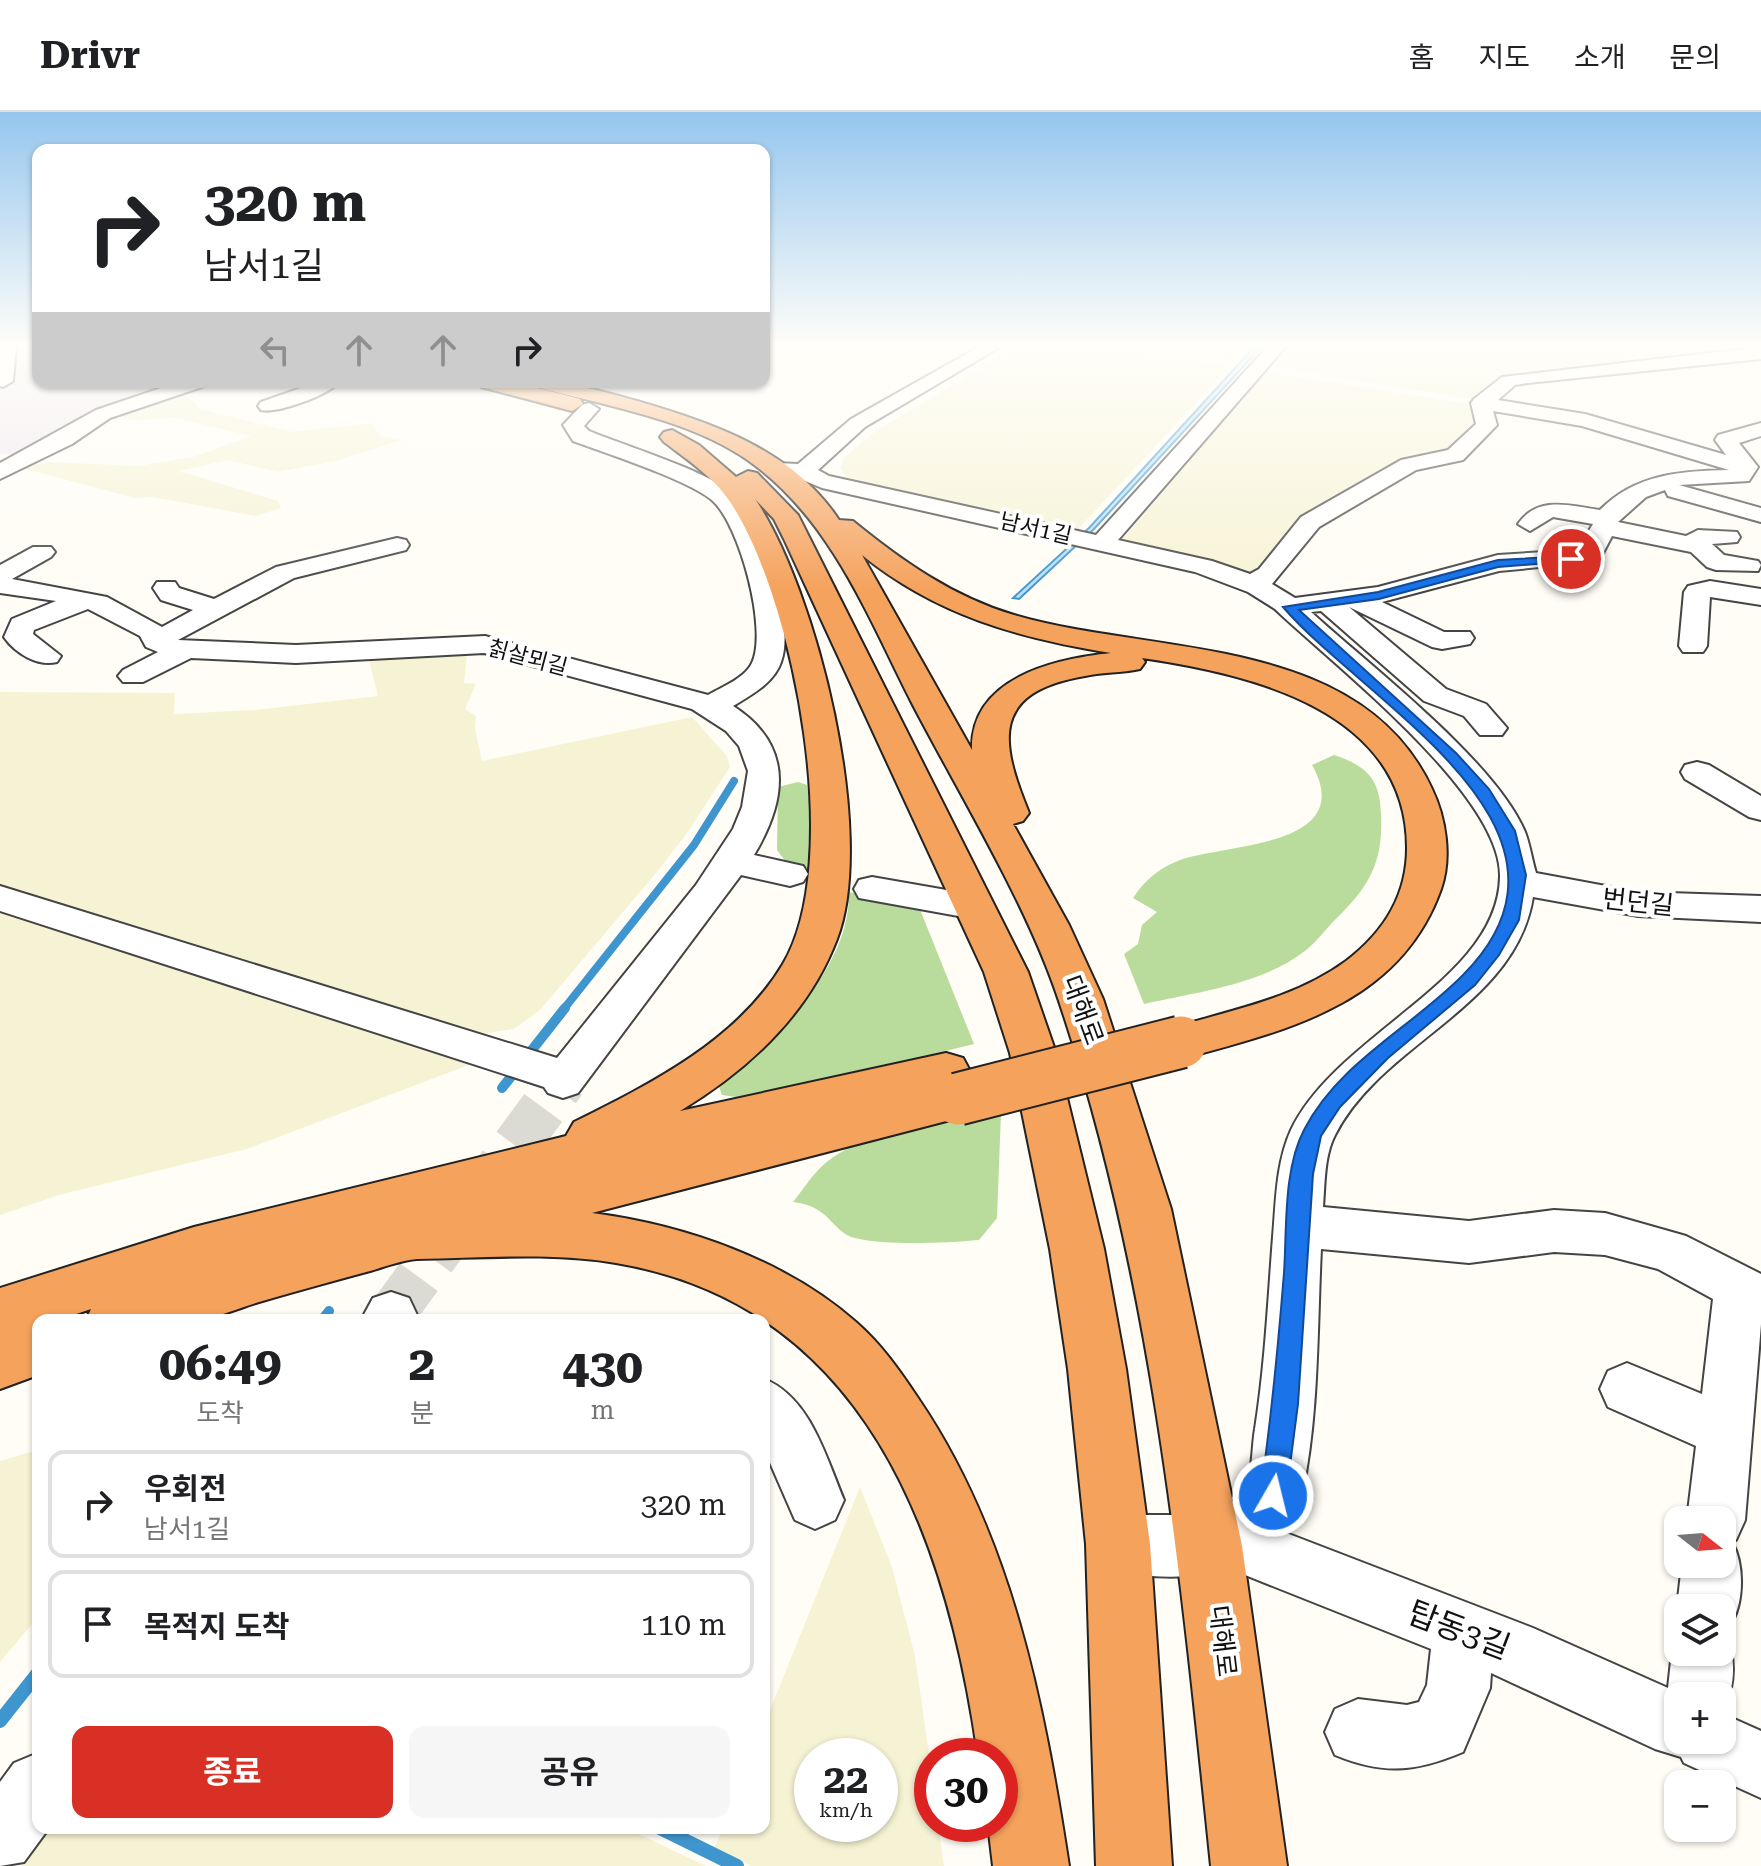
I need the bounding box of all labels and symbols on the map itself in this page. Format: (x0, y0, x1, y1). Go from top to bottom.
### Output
street label: 남서1길 (997, 508, 1074, 549)
pin (1537, 525, 1605, 593)
street label: 칡살뫼길 (486, 635, 570, 680)
street label: 번던길 (1601, 883, 1675, 921)
street label: 대해로 (1057, 971, 1109, 1049)
position arrow (1231, 1454, 1315, 1538)
north arrow (1664, 1506, 1736, 1578)
street label: 탑동3길 (1403, 1593, 1515, 1667)
street label: 대해로 (1204, 1604, 1242, 1678)
speed limit sign: 30 (914, 1738, 1018, 1842)

